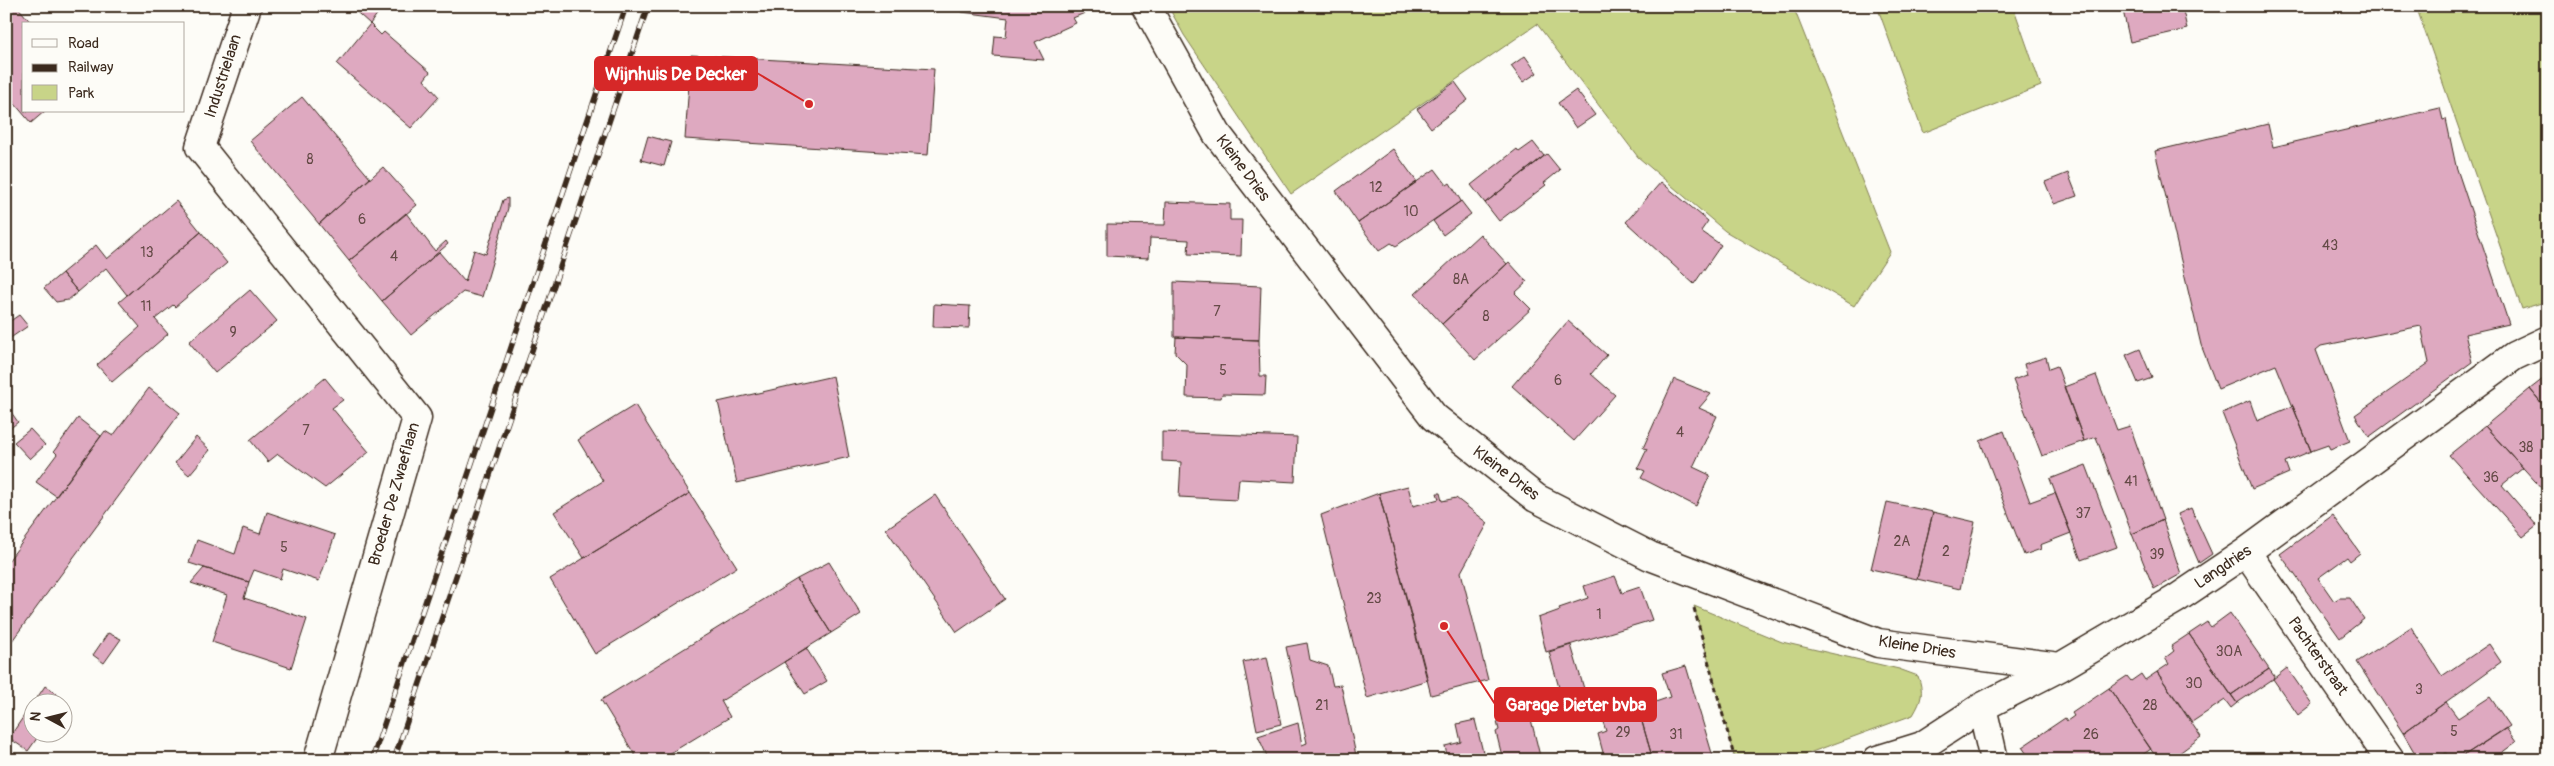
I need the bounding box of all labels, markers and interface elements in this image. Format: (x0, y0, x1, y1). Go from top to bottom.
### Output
legend (22, 22, 185, 112)
street label: Industrielaan (200, 32, 246, 120)
text: Road (68, 34, 99, 53)
callout: Wijnhuis De Decker (595, 57, 757, 90)
text: Railway (68, 58, 114, 77)
text: Wijnhuis De Decker (605, 63, 748, 86)
text: Park (68, 84, 95, 103)
street label: Kleine Dries (1212, 131, 1274, 205)
house number: 8 (306, 151, 314, 168)
house number: 12 (1369, 179, 1383, 196)
house number: 10 (1403, 203, 1419, 220)
house number: 6 (358, 211, 366, 228)
house number: 43 (2322, 237, 2338, 254)
house number: 13 (140, 244, 154, 261)
house number: 4 (390, 248, 398, 265)
house number: 8A (1453, 271, 1469, 288)
house number: 11 (141, 298, 151, 315)
house number: 7 (1213, 303, 1221, 320)
house number: 8 (1482, 308, 1490, 325)
house number: 9 (229, 324, 237, 341)
house number: 5 (1219, 362, 1227, 379)
house number: 6 (1554, 372, 1562, 389)
street label: Broeder De Zwaeflaan (364, 420, 424, 568)
house number: 7 (302, 422, 310, 439)
house number: 4 (1676, 424, 1684, 441)
house number: 38 (2519, 439, 2533, 456)
street label: Kleine Dries (1469, 442, 1543, 504)
house number: 36 (2483, 469, 2499, 486)
house number: 41 (2124, 473, 2138, 490)
house number: 37 (2075, 505, 2091, 522)
house number: 2A (1894, 533, 1910, 550)
house number: 5 (280, 539, 288, 556)
street label: Langdries (2191, 541, 2255, 593)
house number: 2 (1942, 543, 1950, 560)
house number: 39 (2149, 546, 2165, 563)
house number: 23 (1366, 590, 1382, 607)
house number: 1 (1596, 606, 1602, 623)
street label: Pachterstraat (2284, 613, 2353, 700)
street label: Kleine Dries (1877, 631, 1957, 663)
house number: 30A (2216, 643, 2242, 660)
house number: 30 (2185, 675, 2203, 692)
house number: 3 (2415, 681, 2423, 698)
callout: Garage Dieter bvba (1495, 688, 1656, 721)
north arrow (22, 694, 72, 744)
text: Garage Dieter bvba (1506, 694, 1647, 717)
house number: 21 (1315, 697, 1329, 714)
house number: 28 (2143, 697, 2157, 714)
text: N (27, 711, 45, 722)
house number: 5 (2450, 723, 2458, 740)
house number: 29 (1615, 724, 1631, 741)
house number: 31 (1669, 726, 1683, 743)
house number: 26 (2083, 726, 2099, 743)

